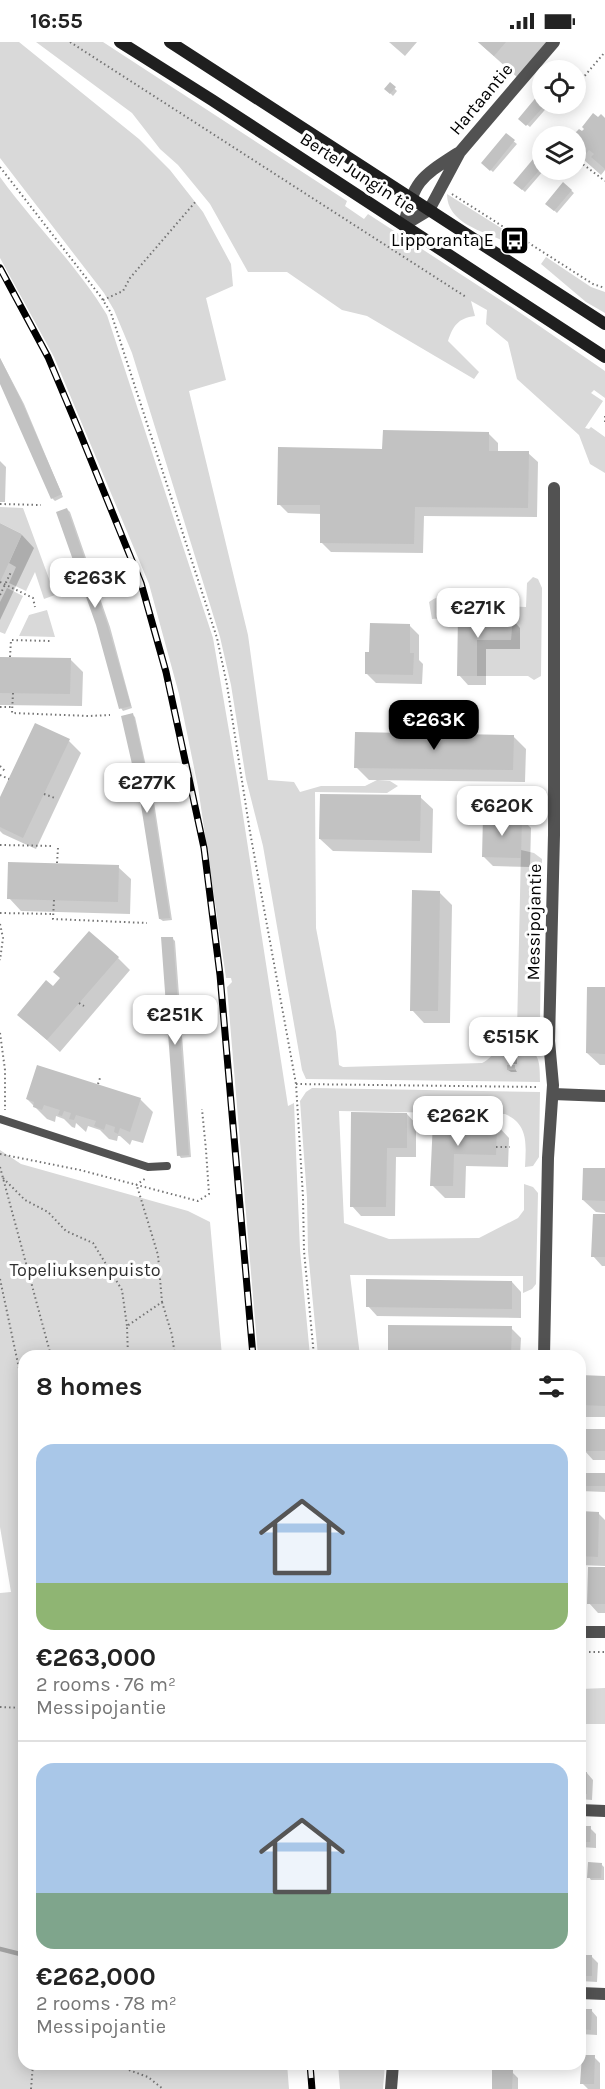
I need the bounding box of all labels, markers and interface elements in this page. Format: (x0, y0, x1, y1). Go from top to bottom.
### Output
text: 16:55 (30, 8, 83, 34)
street label: Hartaantie (445, 58, 517, 140)
map controls (532, 60, 586, 180)
button: locate (532, 60, 586, 114)
button: layers (532, 126, 586, 180)
street label: Bertel Jungin tie (296, 127, 420, 219)
bus stop icon: Lipporanta E (499, 224, 531, 256)
place label: Lipporanta E (391, 229, 494, 251)
pin: €263K (53, 558, 137, 609)
text: €263K (64, 566, 126, 589)
pin: €271K (436, 588, 520, 639)
text: €271K (451, 596, 505, 619)
pin: €263K (392, 700, 476, 751)
text: €263K (403, 708, 465, 731)
pin: €277K (105, 763, 189, 814)
text: €277K (118, 771, 176, 794)
pin: €620K (460, 786, 544, 837)
text: €620K (471, 794, 533, 817)
street label: Messipojantie (522, 863, 546, 981)
pin: €251K (133, 995, 217, 1046)
text: €251K (147, 1003, 203, 1026)
pin: €515K (469, 1017, 553, 1068)
text: €515K (483, 1025, 539, 1048)
pin: €262K (416, 1096, 500, 1147)
text: €262K (427, 1104, 489, 1127)
park label: Topeliuksenpuisto (9, 1259, 161, 1281)
icon: filters (535, 1370, 568, 1403)
text: 8 homes (36, 1371, 142, 1402)
icon: home (248, 1483, 356, 1591)
text: €263,000 (36, 1642, 156, 1673)
text: 2 rooms · 76 m² (36, 1673, 176, 1696)
text: Messipojantie (36, 1696, 166, 1719)
icon: home (248, 1802, 356, 1910)
text: €262,000 (36, 1961, 156, 1992)
text: 2 rooms · 78 m² (36, 1992, 177, 2015)
text: Messipojantie (36, 2015, 166, 2038)

